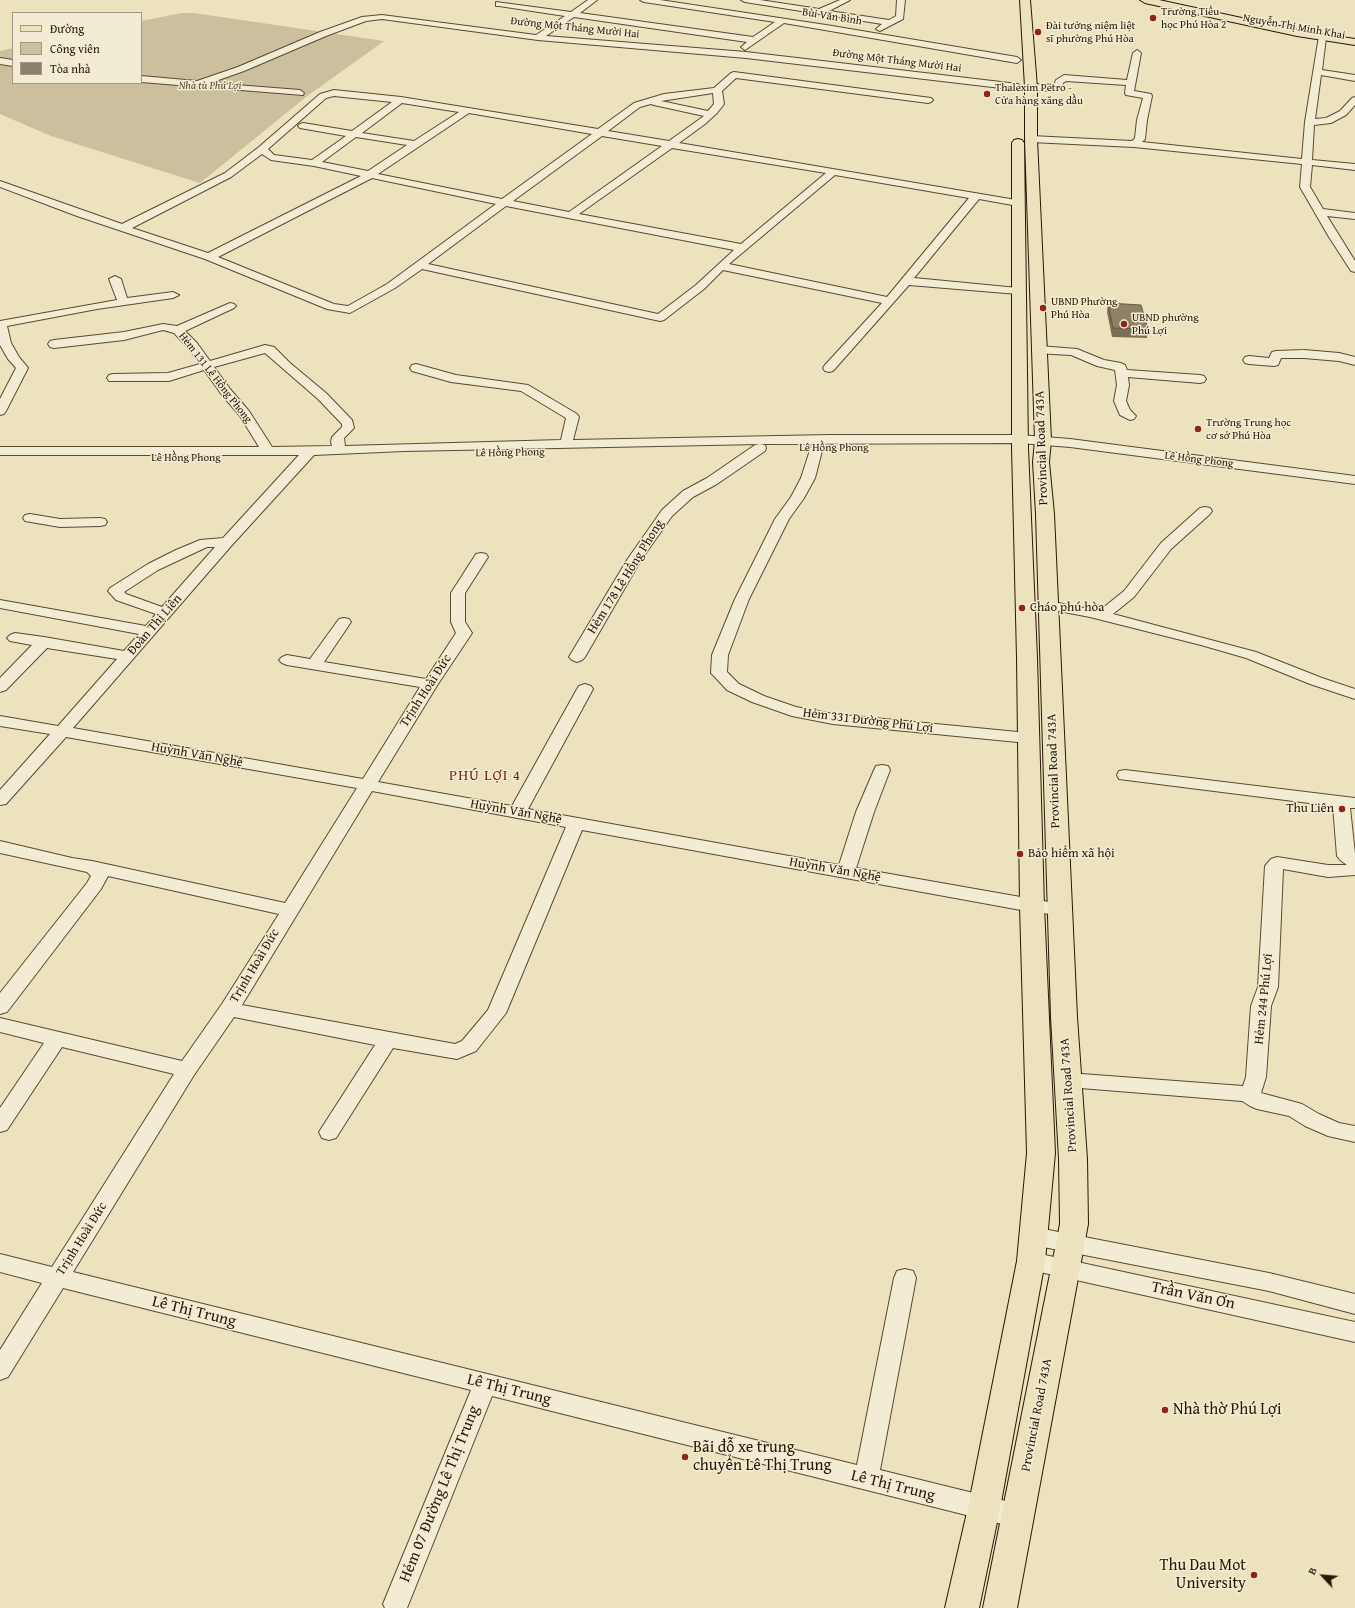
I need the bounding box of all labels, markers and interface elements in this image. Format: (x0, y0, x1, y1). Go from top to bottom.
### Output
place label: Trường Tiểu học Phú Hòa 2 (1161, 5, 1226, 31)
street label: Bùi Văn Bình (801, 6, 863, 28)
legend (12, 12, 142, 84)
street label: Nguyễn Thị Minh Khai (1242, 12, 1346, 42)
marker: Trường Tiểu học Phú Hòa 2 (1148, 13, 1158, 23)
street label: Đường Một Tháng Mười Hai (510, 15, 640, 41)
place label: Đài tưởng niệm liệt sĩ phường Phú Hòa (1046, 19, 1135, 45)
text: Đường (50, 20, 84, 37)
marker: Đài tưởng niệm liệt sĩ phường Phú Hòa (1033, 27, 1043, 37)
text: Công viên (50, 40, 100, 57)
street label: Đường Một Tháng Mười Hai (832, 47, 962, 75)
text: Tòa nhà (50, 60, 90, 77)
park label: Nhà tù Phú Lợi (179, 79, 241, 93)
place label: Thalexim Petro - Cửa hàng xăng dầu (995, 81, 1083, 107)
marker: Thalexim Petro - Cửa hàng xăng dầu (982, 89, 992, 99)
place label: UBND Phường Phú Hòa (1051, 295, 1118, 321)
marker: UBND Phường Phú Hòa (1038, 303, 1048, 313)
place label: UBND phường Phú Lợi (1132, 311, 1199, 337)
marker: UBND phường Phú Lợi (1119, 319, 1129, 329)
street label: Hẻm 131 Lê Hồng Phong (175, 330, 255, 426)
street label: Provincial Road 743A (1032, 390, 1052, 506)
place label: Trường Trung học cơ sở Phú Hòa (1206, 416, 1291, 442)
marker: Trường Trung học cơ sở Phú Hòa (1193, 424, 1203, 434)
street label: Lê Hồng Phong (799, 441, 869, 455)
street label: Lê Hồng Phong (475, 446, 545, 460)
street label: Lê Hồng Phong (1164, 449, 1234, 471)
street label: Lê Hồng Phong (151, 451, 221, 465)
street label: Hẻm 178 Lê Hồng Phong (584, 517, 668, 637)
street label: Đoàn Thị Liên (124, 591, 186, 659)
place label: Cháo phú hòa (1030, 600, 1104, 616)
marker: Cháo phú hòa (1017, 603, 1027, 613)
street label: Trịnh Hoài Đức (397, 652, 455, 730)
street label: Hẻm 331 Đường Phú Lợi (802, 705, 934, 737)
street label: Provincial Road 743A (1044, 713, 1064, 829)
street label: Huỳnh Văn Nghệ (150, 739, 244, 771)
district label: PHÚ LỢI 4 (449, 767, 521, 785)
street label: Huỳnh Văn Nghệ (469, 796, 563, 828)
place label: Thu Liên (1286, 801, 1334, 817)
marker: Thu Liên (1337, 804, 1347, 814)
place label: Bảo hiểm xã hội (1028, 846, 1115, 862)
marker: Bảo hiểm xã hội (1015, 849, 1025, 859)
street label: Huỳnh Văn Nghệ (788, 854, 882, 886)
street label: Trịnh Hoài Đức (227, 926, 283, 1006)
street label: Hẻm 244 Phú Lợi (1251, 953, 1277, 1045)
street label: Provincial Road 743A (1057, 1037, 1081, 1153)
street label: Trịnh Hoài Đức (53, 1199, 111, 1279)
street label: Trần Văn Ơn (1149, 1278, 1237, 1314)
street label: Lê Thị Trung (150, 1292, 238, 1332)
street label: Provincial Road 743A (1018, 1357, 1056, 1473)
street label: Lê Thị Trung (465, 1370, 553, 1410)
place label: Nhà thờ Phú Lợi (1173, 1400, 1281, 1420)
street label: Hẻm 07 Đường Lê Thị Trung (396, 1403, 484, 1585)
marker: Nhà thờ Phú Lợi (1160, 1405, 1170, 1415)
place label: Bãi đỗ xe trung chuyển Lê Thị Trung (693, 1438, 831, 1476)
marker: Bãi đỗ xe trung chuyển Lê Thị Trung (680, 1452, 690, 1462)
street label: Lê Thị Trung (849, 1466, 937, 1506)
place label: Thu Dau Mot University (1159, 1556, 1246, 1594)
north arrow (1303, 1556, 1343, 1596)
text: B (1304, 1564, 1321, 1577)
marker: Thu Dau Mot University (1249, 1570, 1259, 1580)

